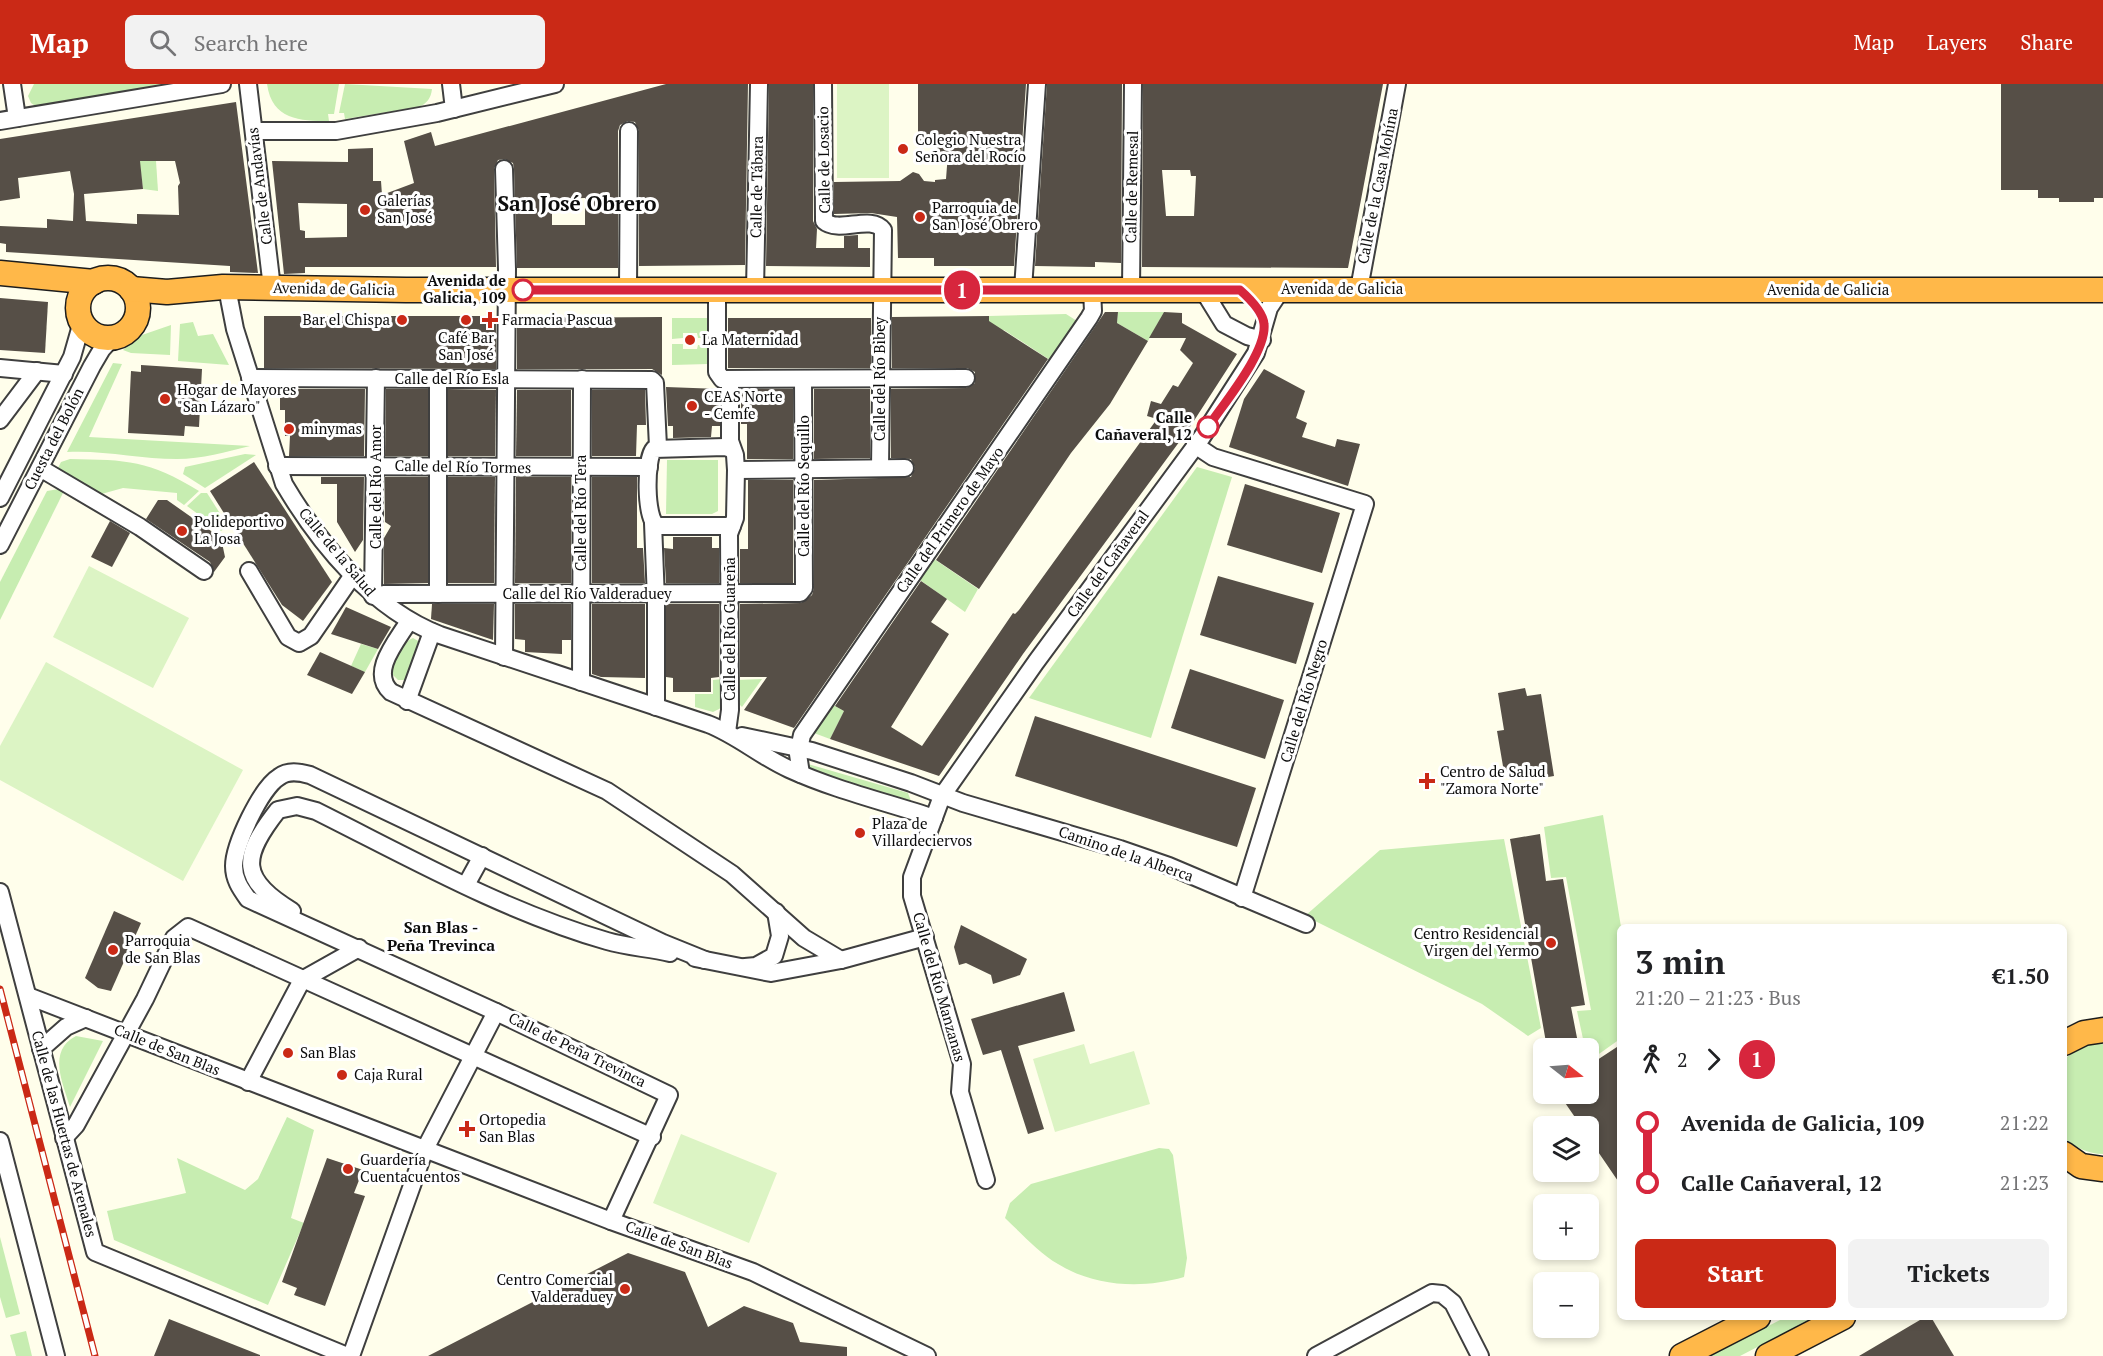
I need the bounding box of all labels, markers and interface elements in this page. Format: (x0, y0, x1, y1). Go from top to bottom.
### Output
search box (125, 15, 545, 69)
text: Map (30, 24, 89, 61)
icon: search (146, 26, 179, 59)
text: Search here (194, 28, 308, 57)
text: Map (1853, 28, 1894, 56)
text: Layers (1927, 28, 1987, 56)
text: Share (2020, 28, 2073, 56)
street label: Calle de Losacio (812, 106, 834, 214)
street label: Calle de la Casa Mohína (1352, 106, 1402, 266)
street label: Calle de Andavías (242, 126, 276, 246)
place label: Colegio Nuestra Señora del Rocío (915, 129, 1026, 166)
street label: Calle de Remesal (1120, 130, 1142, 244)
street label: Calle de Tábara (745, 135, 767, 238)
marker: Colegio Nuestra Señora del Rocío (896, 142, 910, 156)
district label: San José Obrero (497, 189, 657, 217)
place label: Galerías San José (377, 190, 433, 227)
place label: Parroquia de San José Obrero (932, 197, 1038, 234)
marker: Galerías San José (358, 203, 372, 217)
marker: Parroquia de San José Obrero (913, 210, 927, 224)
place label: Avenida de Galicia, 109 (423, 270, 506, 307)
line badge: 1 (942, 270, 982, 310)
text: 1 (956, 276, 968, 304)
street label: Avenida de Galicia (273, 277, 396, 299)
street label: Avenida de Galicia (1281, 278, 1404, 298)
marker: Avenida de Galicia, 109 (512, 279, 534, 301)
street label: Avenida de Galicia (1767, 279, 1890, 299)
place label: Bar el Chispa (303, 309, 390, 329)
place label: Farmacia Pascua (502, 309, 613, 329)
marker: Bar el Chispa (395, 313, 409, 327)
marker: Café Bar San José (459, 313, 473, 327)
marker: Farmacia Pascua (483, 313, 497, 327)
street label: Calle del Río Bibey (869, 316, 889, 441)
place label: Café Bar San José (438, 327, 494, 364)
place label: La Maternidad (702, 329, 799, 349)
marker: La Maternidad (683, 333, 697, 347)
street label: Calle del Río Esla (395, 368, 510, 388)
place label: Hogar de Mayores "San Lázaro" (177, 379, 297, 416)
street label: Cuesta del Bolón (19, 384, 88, 493)
place label: CEAS Norte - Cemfe (704, 386, 782, 423)
marker: Hogar de Mayores "San Lázaro" (158, 392, 172, 406)
marker: CEAS Norte - Cemfe (685, 399, 699, 413)
place label: Calle Cañaveral, 12 (1095, 407, 1192, 444)
street label: Calle del Río Sequillo (793, 415, 813, 557)
marker: Calle Cañaveral, 12 (1197, 416, 1219, 438)
place label: minymas (301, 418, 362, 438)
marker: minymas (282, 422, 296, 436)
street label: Calle del Río Amor (365, 425, 385, 549)
street label: Calle del Primero de Mayo (891, 442, 1007, 597)
street label: Calle del Río Tera (570, 454, 590, 571)
street label: Calle del Río Tormes (394, 455, 532, 477)
street label: Calle de la Salud (295, 503, 381, 600)
street label: Calle del Cañaveral (1062, 506, 1153, 621)
place label: Polideportivo La Josa (194, 511, 284, 548)
marker: Polideportivo La Josa (175, 524, 189, 538)
street label: Calle del Río Guareña (719, 557, 739, 701)
street label: Calle del Río Valderaduey (502, 583, 672, 603)
street label: Calle del Río Negro (1275, 637, 1331, 765)
place label: Centro de Salud "Zamora Norte" (1440, 761, 1546, 798)
marker: Centro de Salud "Zamora Norte" (1418, 772, 1436, 790)
place label: Plaza de Villardeciervos (872, 813, 972, 850)
street label: Camino de la Alberca (1056, 821, 1197, 886)
marker: Plaza de Villardeciervos (853, 826, 867, 840)
street label: Calle del Río Manzanas (909, 910, 971, 1064)
district label: San Blas - Peña Trevinca (387, 916, 495, 956)
place label: Centro Residencial Virgen del Yermo (1414, 923, 1539, 960)
place label: Parroquia de San Blas (125, 930, 201, 967)
marker: Centro Residencial Virgen del Yermo (1544, 936, 1558, 950)
text: 3 min (1635, 940, 1725, 983)
marker: Parroquia de San Blas (106, 943, 120, 957)
text: €1.50 (1993, 961, 2049, 990)
text: 21:20 – 21:23 · Bus (1635, 984, 1801, 1011)
street label: Calle de Peña Trevinca (505, 1007, 650, 1091)
street label: Calle de San Blas (111, 1019, 223, 1080)
street label: Calle de las Huertas de Arenales (28, 1028, 102, 1239)
north arrow (1533, 1038, 1599, 1104)
map controls (1533, 1038, 1599, 1338)
place label: San Blas (300, 1042, 356, 1062)
icon: walk (1635, 1043, 1668, 1076)
icon: forward (1697, 1043, 1730, 1076)
text: 1 (1751, 1045, 1763, 1073)
marker: San Blas (281, 1046, 295, 1060)
text: 2 (1677, 1046, 1688, 1073)
place label: Caja Rural (354, 1064, 423, 1084)
marker: Caja Rural (335, 1068, 349, 1082)
text: Avenida de Galicia, 109 (1681, 1108, 1924, 1137)
place label: Ortopedia San Blas (479, 1109, 547, 1146)
text: 21:22 (2000, 1109, 2049, 1136)
button: layers (1533, 1116, 1599, 1182)
marker: Ortopedia San Blas (460, 1122, 474, 1136)
place label: Guardería Cuentacuentos (360, 1149, 460, 1186)
marker: Guardería Cuentacuentos (341, 1162, 355, 1176)
text: Calle Cañaveral, 12 (1681, 1168, 1882, 1197)
text: 21:23 (2000, 1169, 2049, 1196)
button: + (1533, 1194, 1599, 1260)
street label: Calle de San Blas (623, 1215, 736, 1273)
button: Start (1635, 1239, 1836, 1308)
button: Tickets (1848, 1239, 2049, 1308)
place label: Centro Comercial Valderaduey (497, 1269, 613, 1306)
button: − (1533, 1272, 1599, 1338)
marker: Centro Comercial Valderaduey (618, 1282, 632, 1296)

